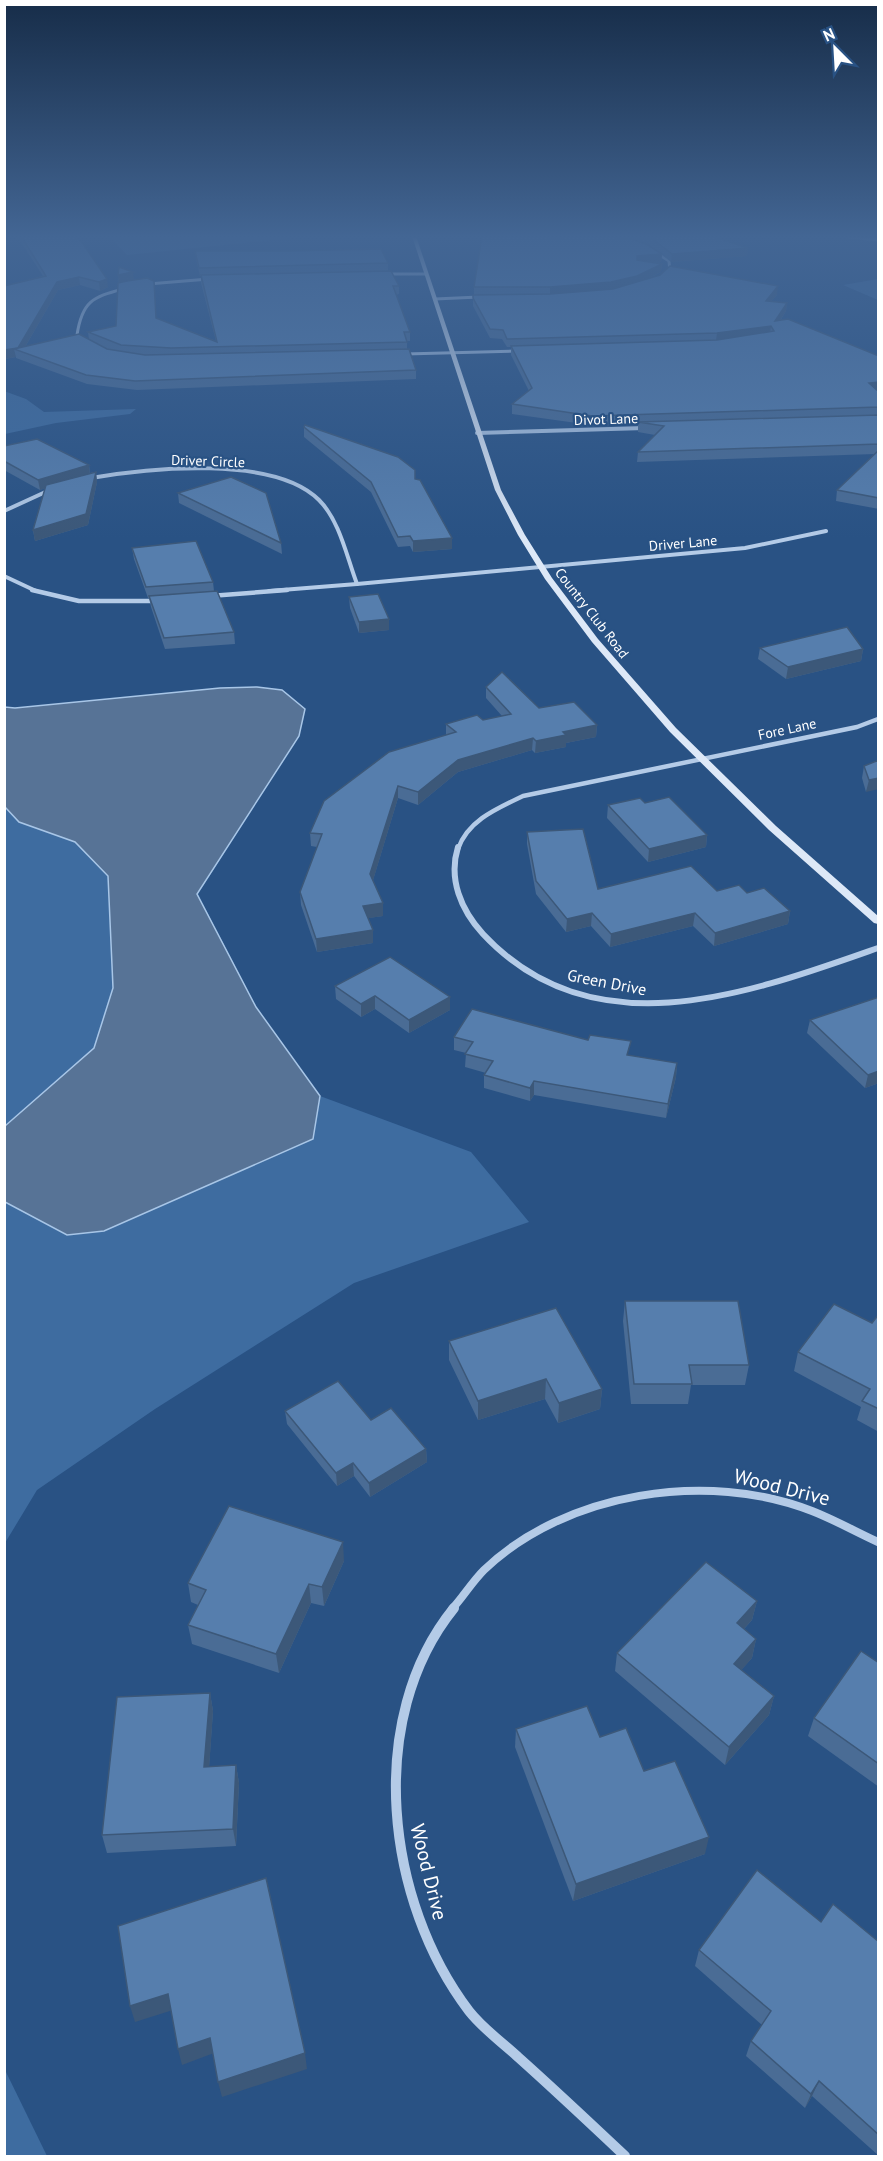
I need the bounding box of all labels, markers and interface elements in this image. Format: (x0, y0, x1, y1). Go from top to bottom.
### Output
north arrow (805, 18, 865, 78)
text: N (820, 23, 838, 46)
street label: Divot Lane (574, 409, 638, 429)
street label: Driver Circle (171, 451, 245, 471)
street label: Driver Lane (648, 531, 718, 555)
street label: Country Club Road (551, 564, 633, 662)
street label: Fore Lane (756, 714, 818, 744)
street label: Green Drive (566, 965, 648, 999)
street label: Wood Drive (731, 1463, 833, 1511)
street label: Wood Drive (405, 1821, 453, 1923)

